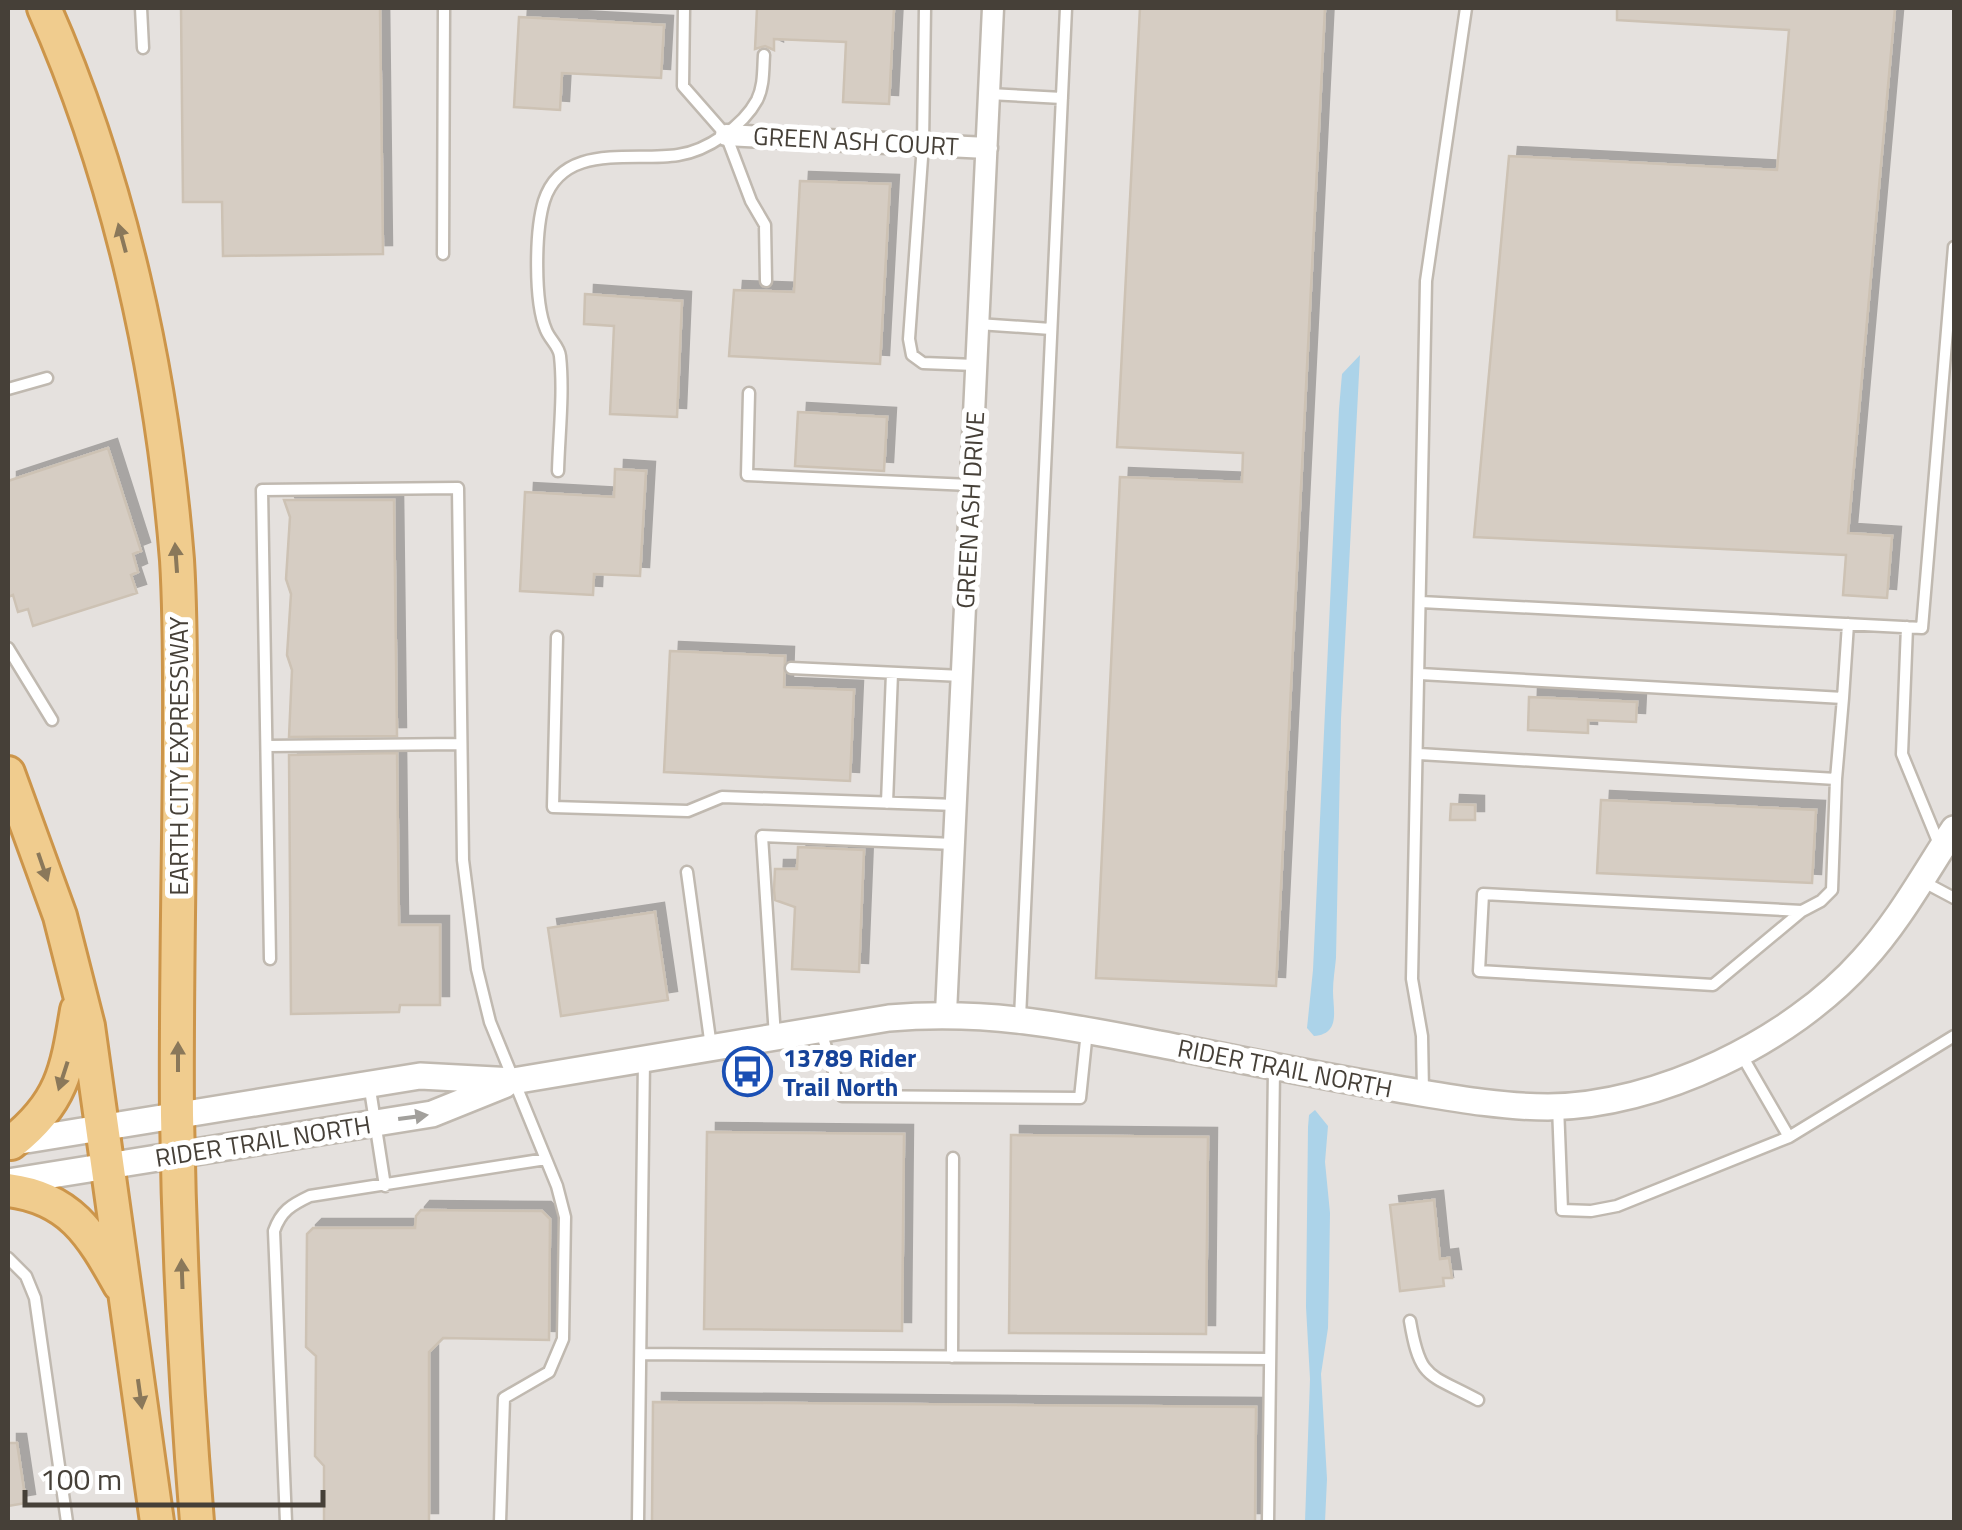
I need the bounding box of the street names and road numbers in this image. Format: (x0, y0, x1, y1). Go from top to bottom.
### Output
street label: GREEN ASH COURT (752, 117, 960, 165)
street label: GREEN ASH DRIVE (946, 410, 994, 610)
street label: EARTH CITY EXPRESSWAY (160, 616, 198, 895)
street label: RIDER TRAIL NORTH (1174, 1029, 1396, 1107)
street label: RIDER TRAIL NORTH (152, 1105, 374, 1177)

